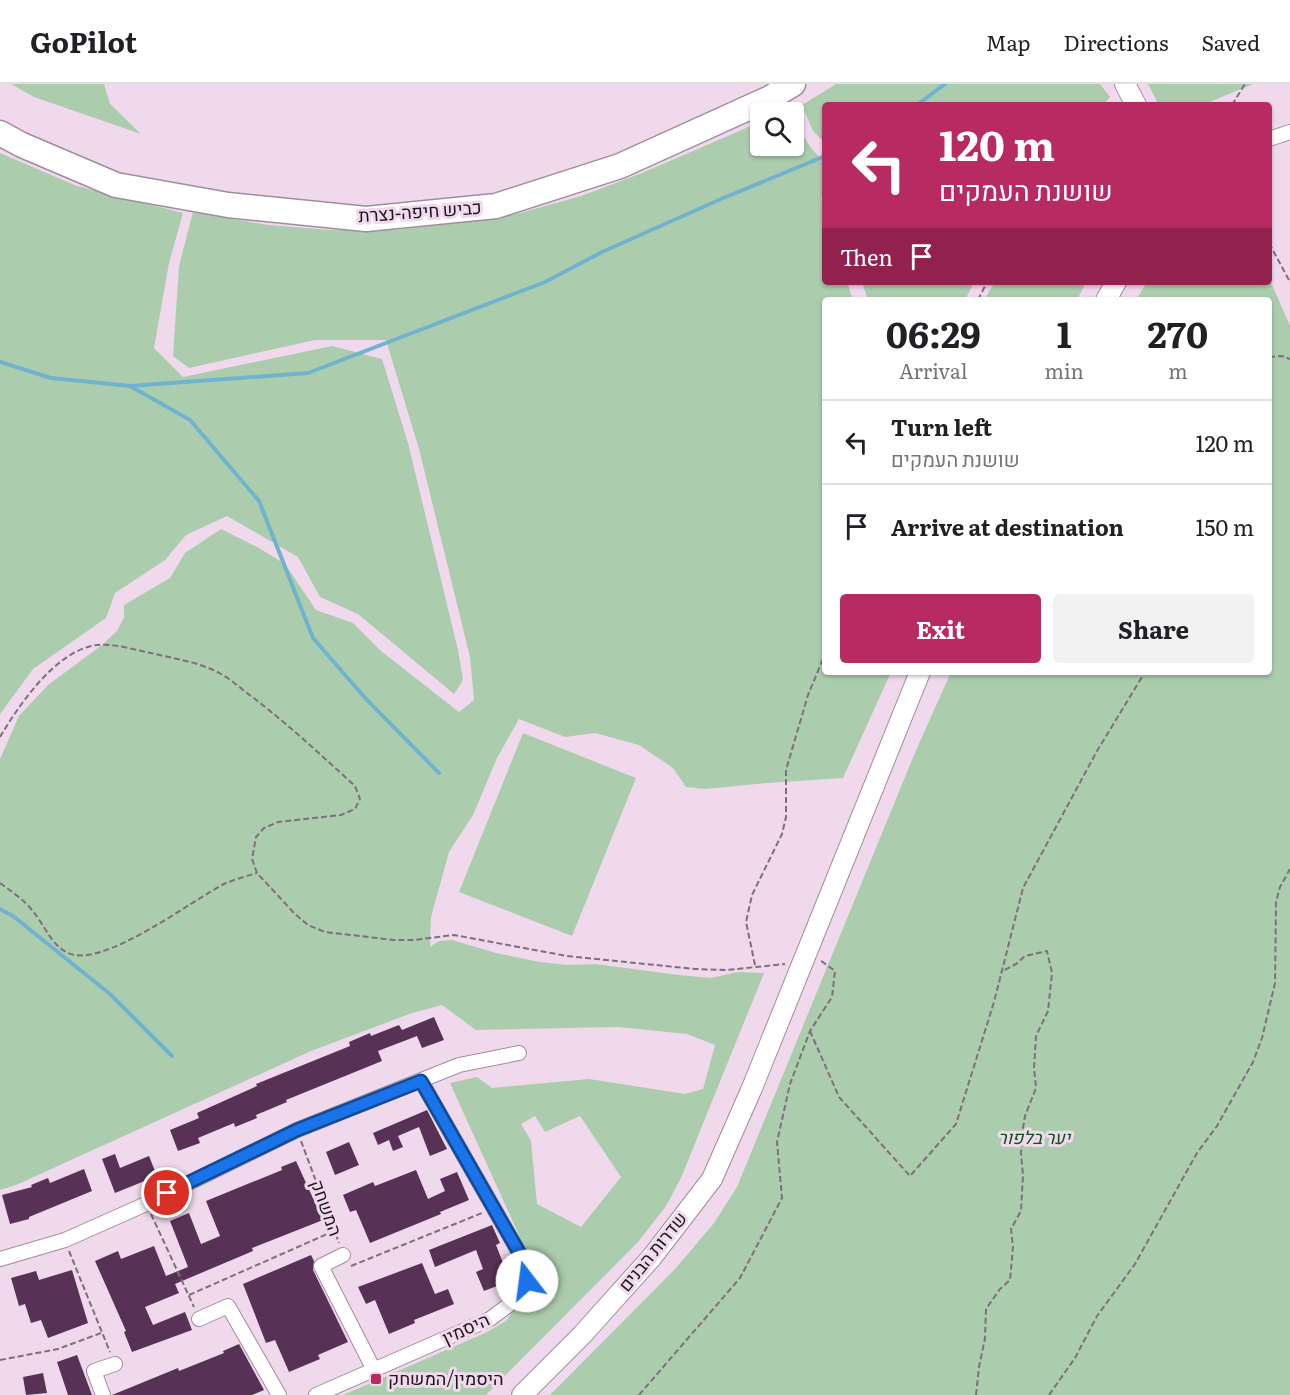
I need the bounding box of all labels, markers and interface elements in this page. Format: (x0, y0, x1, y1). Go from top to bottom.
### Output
text: GoPilot (30, 20, 137, 62)
text: Map (986, 26, 1031, 57)
text: Directions (1064, 26, 1169, 57)
text: Saved (1202, 26, 1260, 57)
map controls (750, 102, 804, 156)
button: search (750, 102, 804, 156)
text: 120 m (939, 112, 1055, 174)
icon: left (840, 126, 918, 204)
text: שושנת העמקים (939, 169, 1113, 209)
street label: כביש חיפה-נצרת (357, 193, 482, 228)
text: Then (840, 240, 893, 273)
icon: arrive (905, 240, 938, 273)
text: 06:29 (886, 306, 981, 359)
text: 1 (1057, 306, 1072, 359)
text: 270 (1148, 306, 1208, 359)
text: Arrival (899, 355, 967, 385)
text: min (1045, 355, 1084, 385)
text: m (1168, 355, 1188, 385)
text: Turn left (891, 410, 992, 443)
icon: left (840, 426, 873, 459)
text: 120 m (1195, 426, 1254, 459)
text: שושנת העמקים (891, 443, 1020, 473)
icon: arrive (840, 510, 873, 543)
text: Arrive at destination (891, 510, 1124, 543)
text: 150 m (1195, 510, 1254, 543)
button: Exit (840, 594, 1041, 663)
button: Share (1053, 594, 1254, 663)
park label: יער בלפור (998, 1123, 1072, 1150)
pin (141, 1167, 192, 1218)
street label: המשחק (305, 1175, 350, 1240)
icon: arrive (150, 1176, 183, 1209)
street label: שדרות הבנים (611, 1205, 693, 1297)
position arrow (495, 1249, 559, 1313)
street label: היסמין (437, 1305, 494, 1350)
place label: היסמין/המשחק (388, 1364, 504, 1391)
marker: היסמין/המשחק (369, 1372, 383, 1386)

